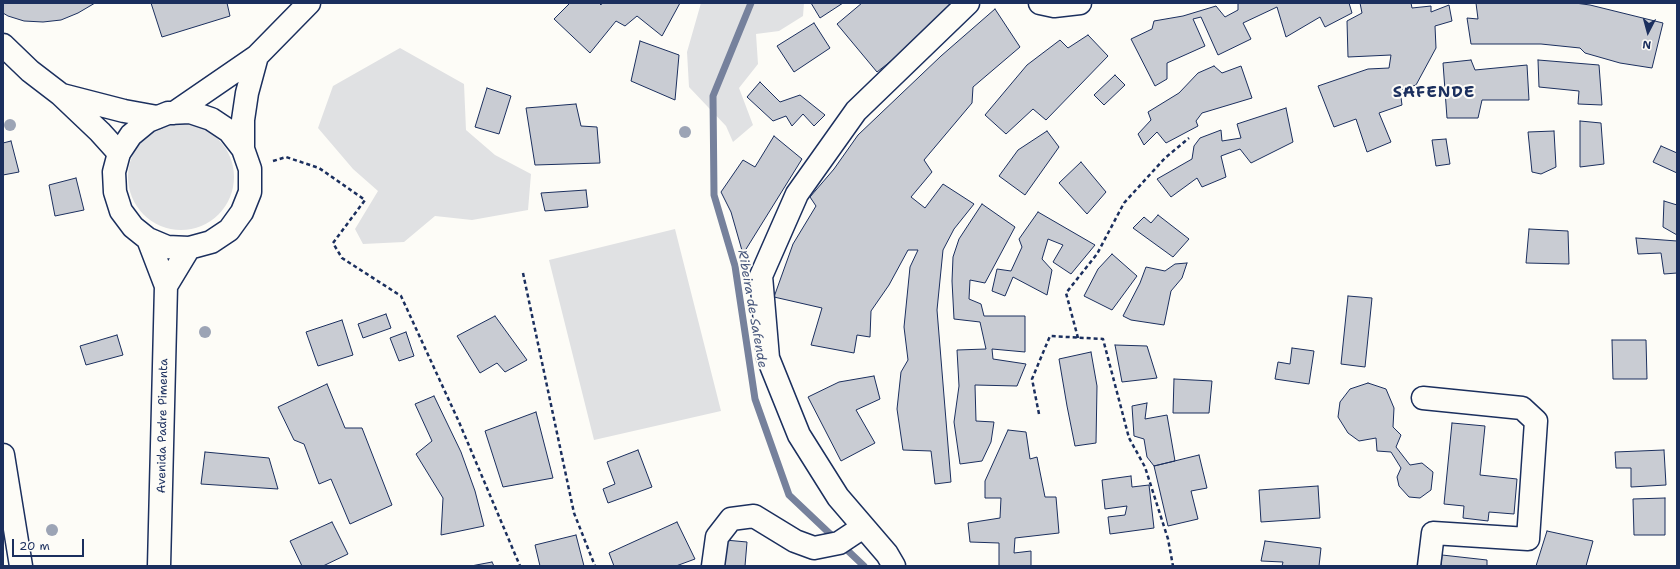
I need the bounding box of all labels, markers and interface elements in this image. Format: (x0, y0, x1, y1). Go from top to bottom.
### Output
north arrow (1628, 12, 1668, 52)
text: N (1642, 37, 1652, 52)
district label: SAFENDE (1393, 83, 1475, 103)
water label: Ribeira de Safende (734, 249, 770, 369)
street label: Avenida Padre Pimenta (155, 358, 171, 494)
scale bar (14, 531, 86, 557)
text: 20 m (19, 538, 50, 554)

